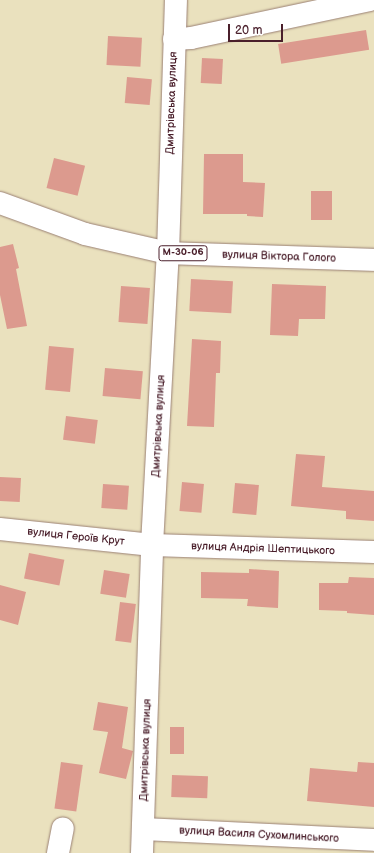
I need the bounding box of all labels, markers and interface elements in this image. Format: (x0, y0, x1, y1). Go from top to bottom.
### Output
scale bar (230, 16, 285, 42)
text: 20 m (235, 23, 262, 38)
street label: Дмитрівська вулиця (164, 51, 180, 155)
road number: М-30-06 (158, 245, 208, 261)
street label: вулиця Віктора Голого (222, 248, 336, 266)
street label: Дмитрівська вулиця (150, 374, 168, 478)
street label: вулиця Героїв Крут (27, 525, 125, 549)
street label: вулиця Андрія Шептицького (191, 540, 335, 558)
street label: Дмитрівська вулиця (138, 698, 154, 802)
street label: вулиця Василя Сухомлинського (179, 824, 339, 846)

